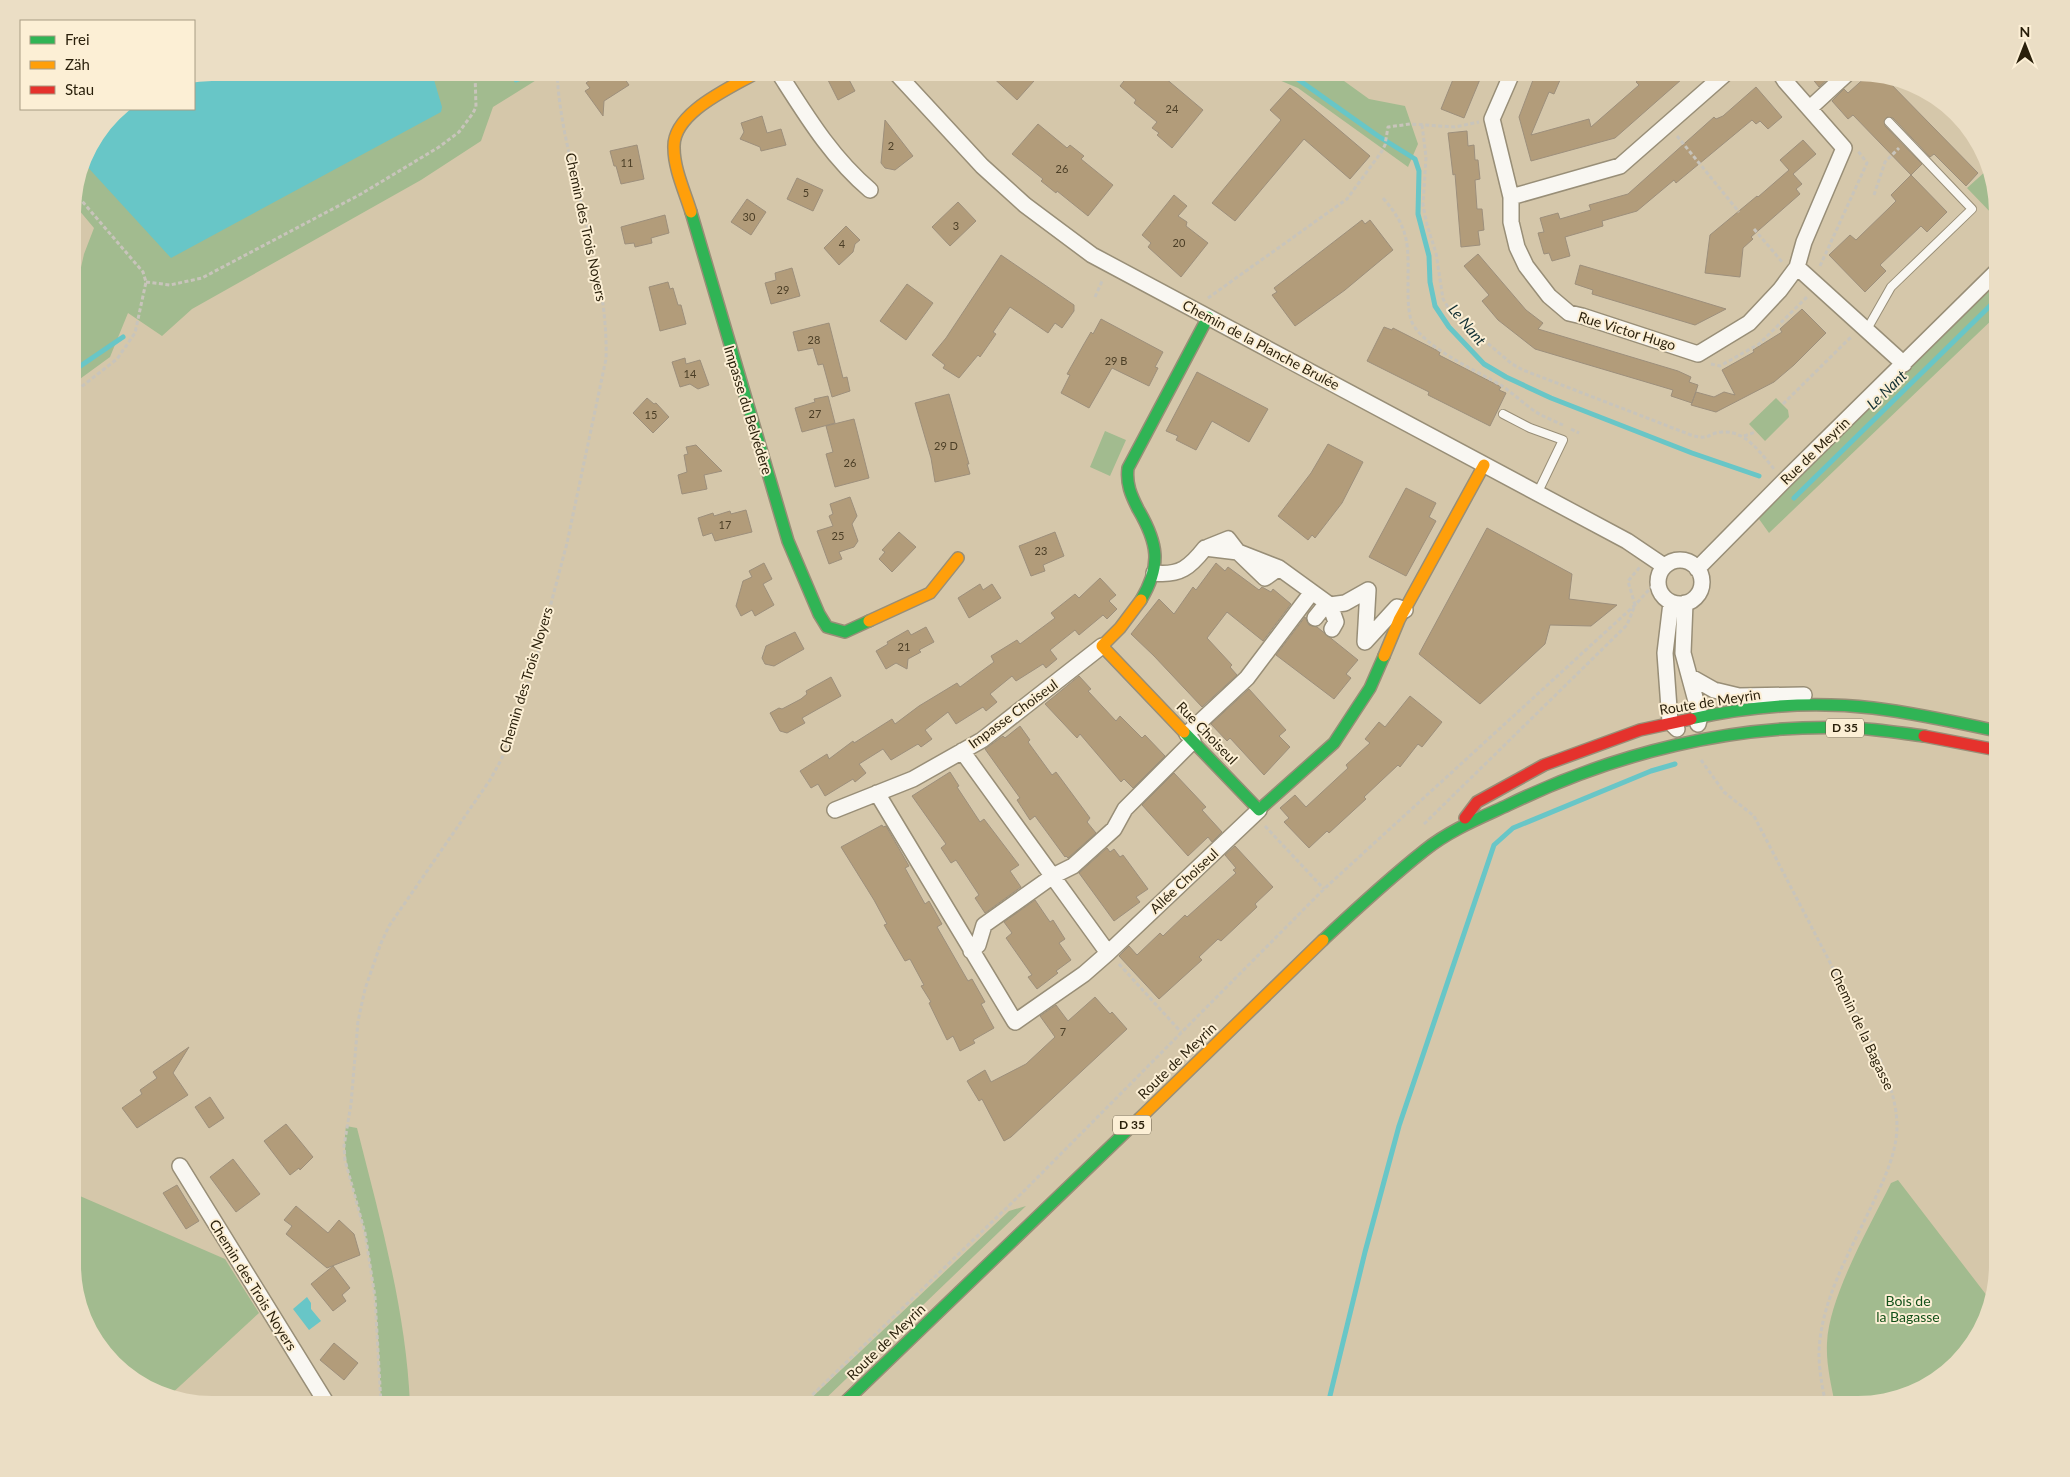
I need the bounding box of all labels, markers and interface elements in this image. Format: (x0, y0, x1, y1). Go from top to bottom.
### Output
legend (20, 20, 195, 110)
north arrow (2000, 20, 2050, 70)
text: N (2020, 23, 2030, 40)
text: Frei (65, 30, 90, 48)
text: Zäh (65, 55, 90, 73)
text: Stau (65, 80, 94, 98)
house number: 24 (1166, 102, 1179, 115)
house number: 2 (888, 139, 894, 152)
street label: Chemin des Trois Noyers (562, 151, 611, 303)
house number: 11 (621, 156, 633, 169)
house number: 26 (1056, 162, 1068, 175)
house number: 5 (803, 186, 809, 199)
house number: 30 (743, 210, 756, 223)
house number: 3 (953, 219, 959, 232)
house number: 20 (1173, 236, 1186, 249)
house number: 4 (839, 237, 846, 250)
house number: 29 (777, 283, 789, 296)
street label: Chemin de la Planche Brulée (1180, 296, 1343, 393)
water label: Le Nant (1445, 300, 1491, 349)
street label: Rue Victor Hugo (1576, 308, 1678, 353)
house number: 28 (808, 333, 820, 346)
street label: Impasse du Belvédère (721, 343, 776, 476)
house number: 29 B (1105, 354, 1127, 367)
water label: Le Nant (1863, 365, 1910, 413)
house number: 14 (684, 367, 697, 380)
house number: 27 (809, 407, 821, 420)
house number: 15 (645, 408, 657, 421)
street label: Rue de Meyrin (1777, 413, 1853, 488)
house number: 29 D (934, 439, 958, 452)
house number: 26 (844, 456, 856, 469)
house number: 17 (719, 518, 731, 531)
house number: 25 (832, 529, 844, 542)
house number: 23 (1035, 544, 1047, 557)
street label: Chemin des Trois Noyers (495, 605, 556, 755)
house number: 21 (898, 640, 910, 653)
street label: Impasse Choiseul (965, 675, 1061, 752)
street label: Route de Meyrin (1658, 685, 1762, 718)
street label: Rue Choiseul (1173, 698, 1241, 767)
road number: D 35 (1826, 718, 1864, 738)
street label: Allée Choiseul (1146, 845, 1221, 917)
street label: Chemin de la Bagasse (1827, 965, 1898, 1093)
street label: Route de Meyrin (1134, 1019, 1219, 1102)
house number: 7 (1060, 1025, 1066, 1038)
road number: D 35 (1113, 1116, 1151, 1134)
street label: Chemin des Trois Noyers (206, 1216, 301, 1353)
park label: Bois de la Bagasse (1876, 1292, 1940, 1325)
street label: Route de Meyrin (843, 1300, 928, 1383)

